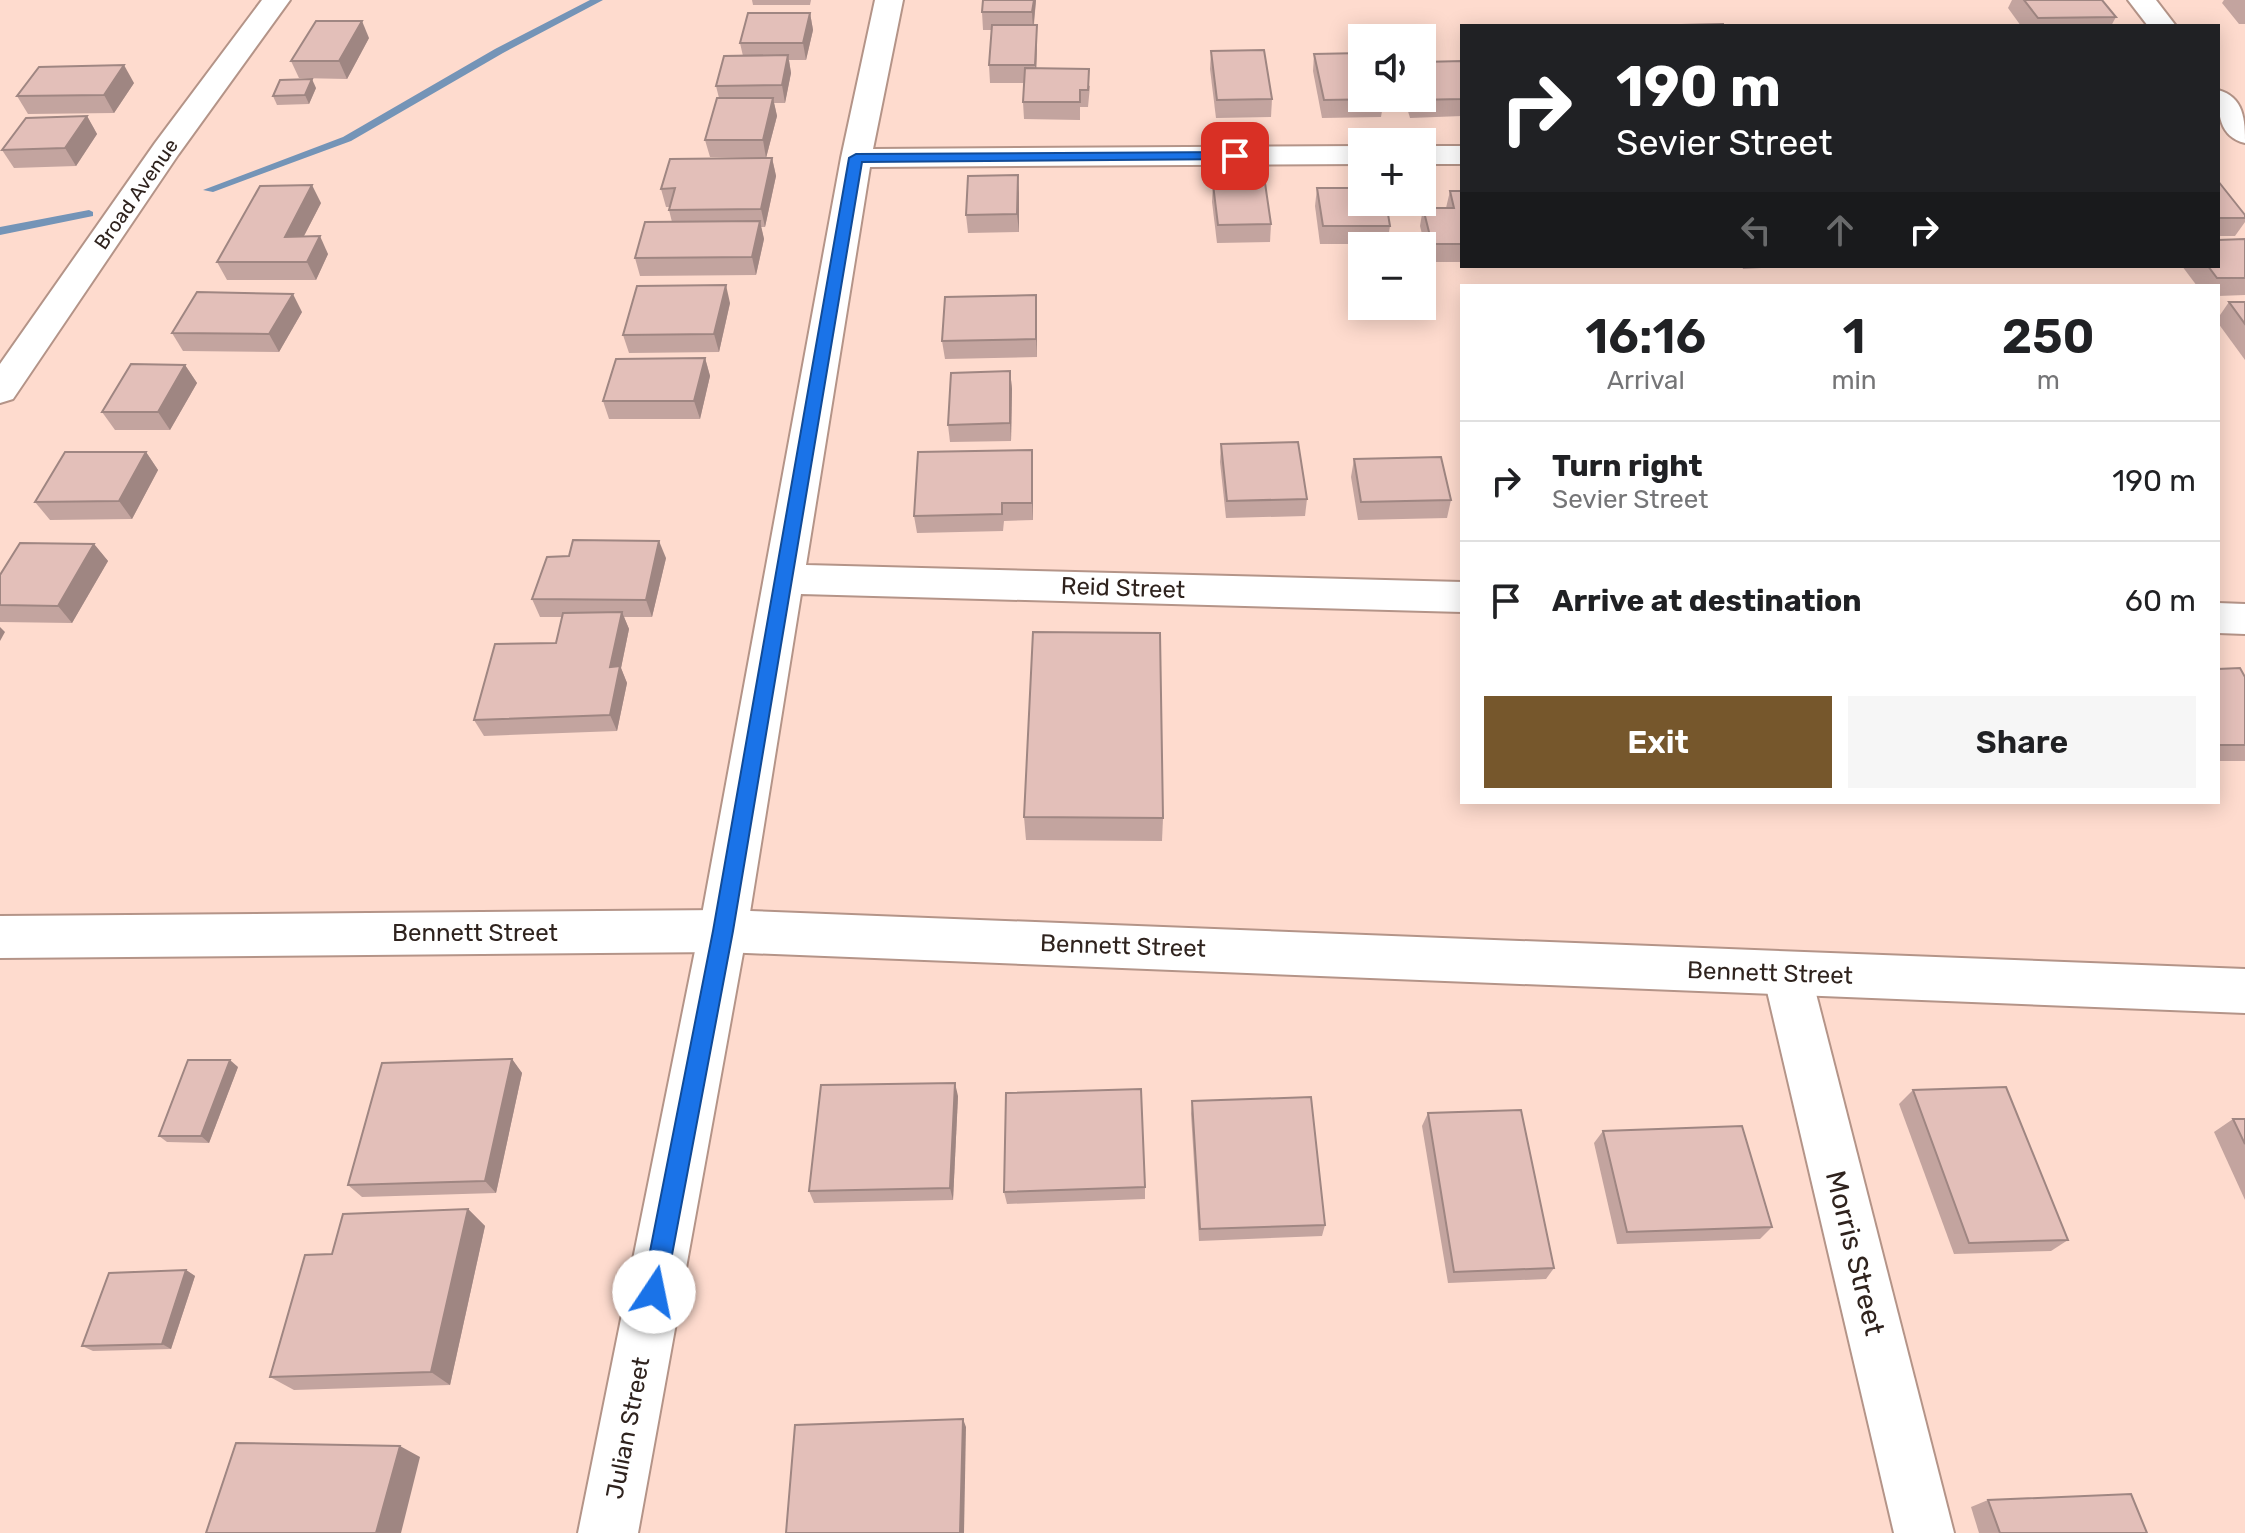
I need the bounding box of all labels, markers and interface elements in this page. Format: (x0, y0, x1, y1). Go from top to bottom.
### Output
map controls (1348, 24, 1436, 320)
button: sound (1348, 24, 1436, 112)
text: 190 m (1616, 54, 1781, 120)
icon: right (1484, 56, 1588, 160)
text: Sevier Street (1616, 121, 1832, 164)
pin (1201, 122, 1269, 190)
button: + (1348, 128, 1436, 216)
street label: Broad Avenue (89, 134, 183, 254)
icon: arrive (1213, 134, 1257, 178)
icon: left (1734, 208, 1778, 252)
icon: ahead (1818, 208, 1862, 252)
icon: right (1902, 208, 1946, 252)
button: − (1348, 232, 1436, 320)
text: 16:16 (1585, 308, 1706, 365)
text: 1 (1842, 308, 1865, 365)
text: 250 (2002, 308, 2095, 365)
text: Arrival (1607, 365, 1685, 396)
text: min (1831, 365, 1877, 396)
text: m (2037, 365, 2060, 396)
text: Turn right (1552, 448, 1703, 484)
icon: right (1484, 459, 1528, 503)
text: 190 m (2112, 463, 2196, 499)
text: Sevier Street (1552, 484, 1708, 515)
street label: Reid Street (1060, 572, 1186, 604)
icon: arrive (1484, 579, 1528, 623)
text: Arrive at destination (1552, 583, 1862, 619)
text: 60 m (2125, 583, 2196, 619)
button: Exit (1484, 696, 1832, 788)
button: Share (1848, 696, 2196, 788)
street label: Bennett Street (392, 919, 558, 947)
street label: Bennett Street (1040, 929, 1206, 963)
street label: Bennett Street (1687, 956, 1853, 990)
street label: Morris Street (1819, 1167, 1891, 1339)
position arrow (612, 1250, 696, 1334)
street label: Julian Street (600, 1355, 656, 1501)

